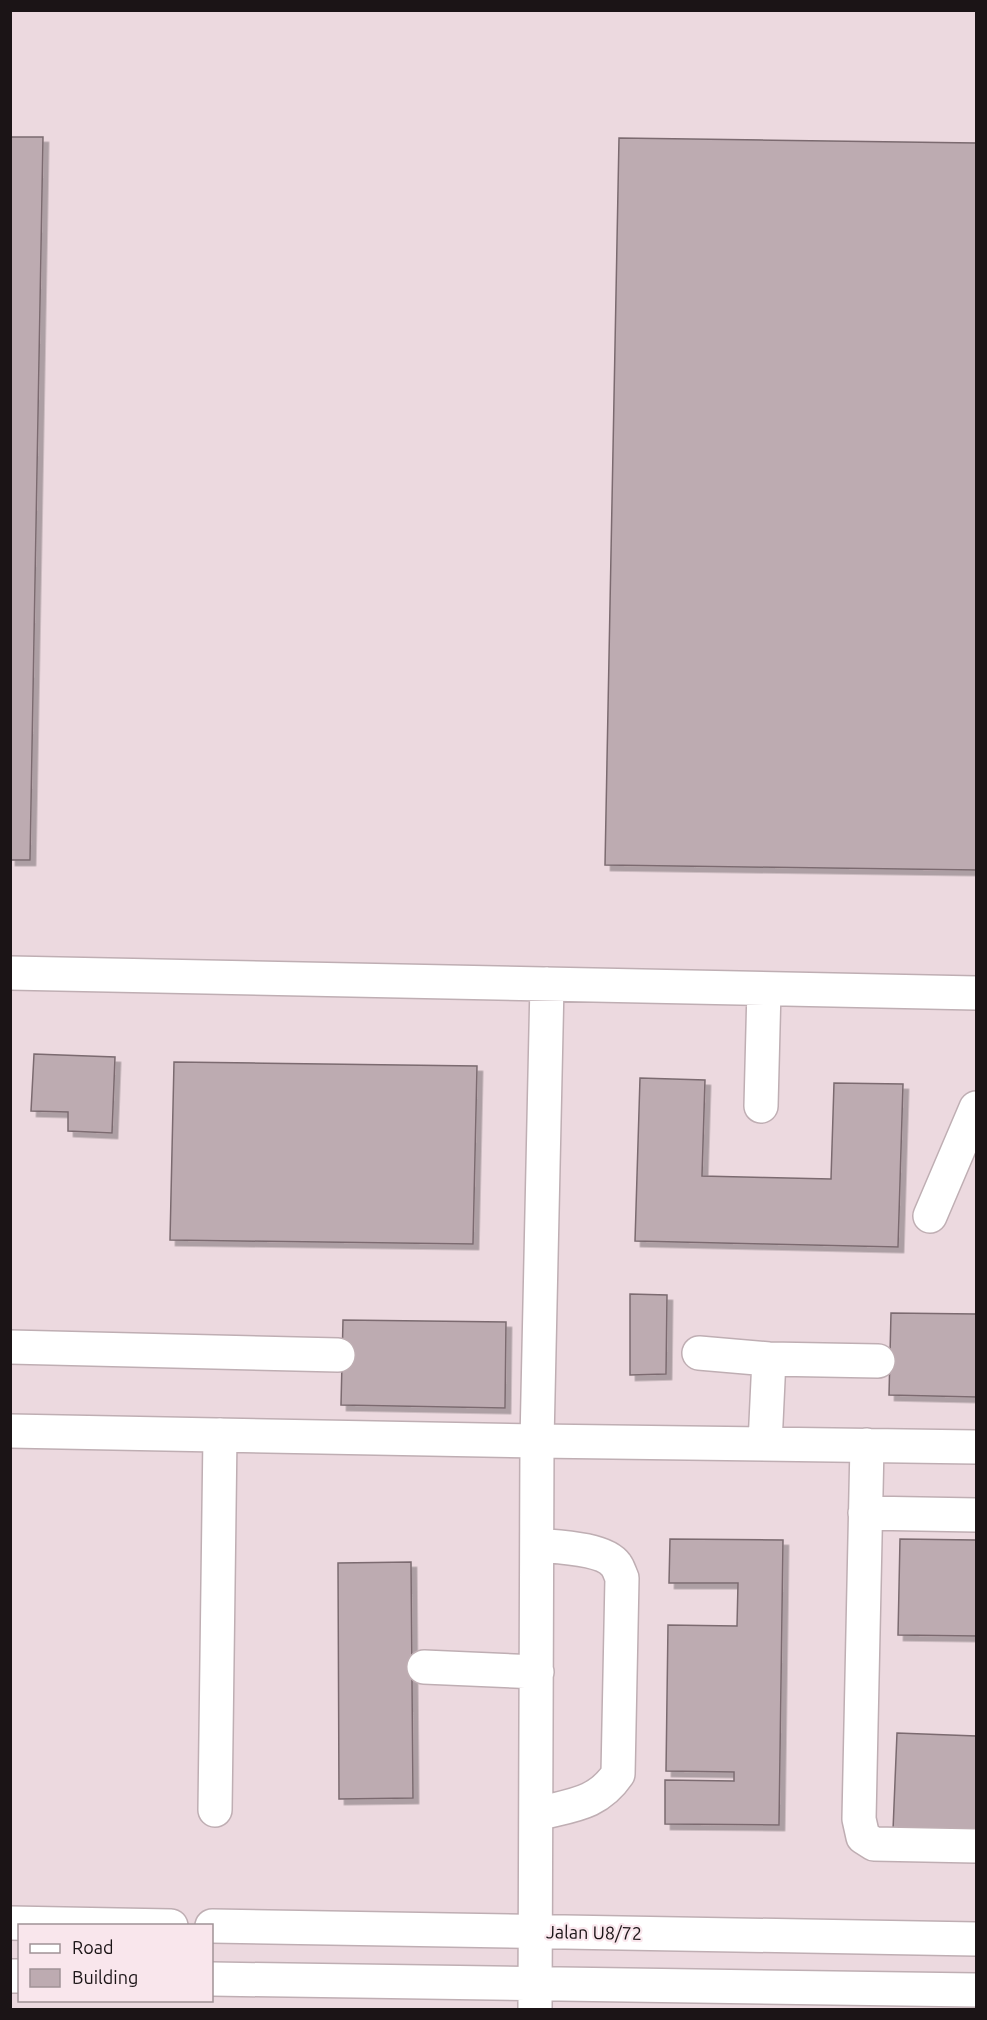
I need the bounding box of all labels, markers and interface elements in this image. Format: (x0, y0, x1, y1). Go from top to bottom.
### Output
street label: Jalan U8/72 (546, 1921, 642, 1943)
legend (18, 1924, 213, 2002)
text: Road (72, 1937, 114, 1957)
text: Building (72, 1967, 138, 1987)

